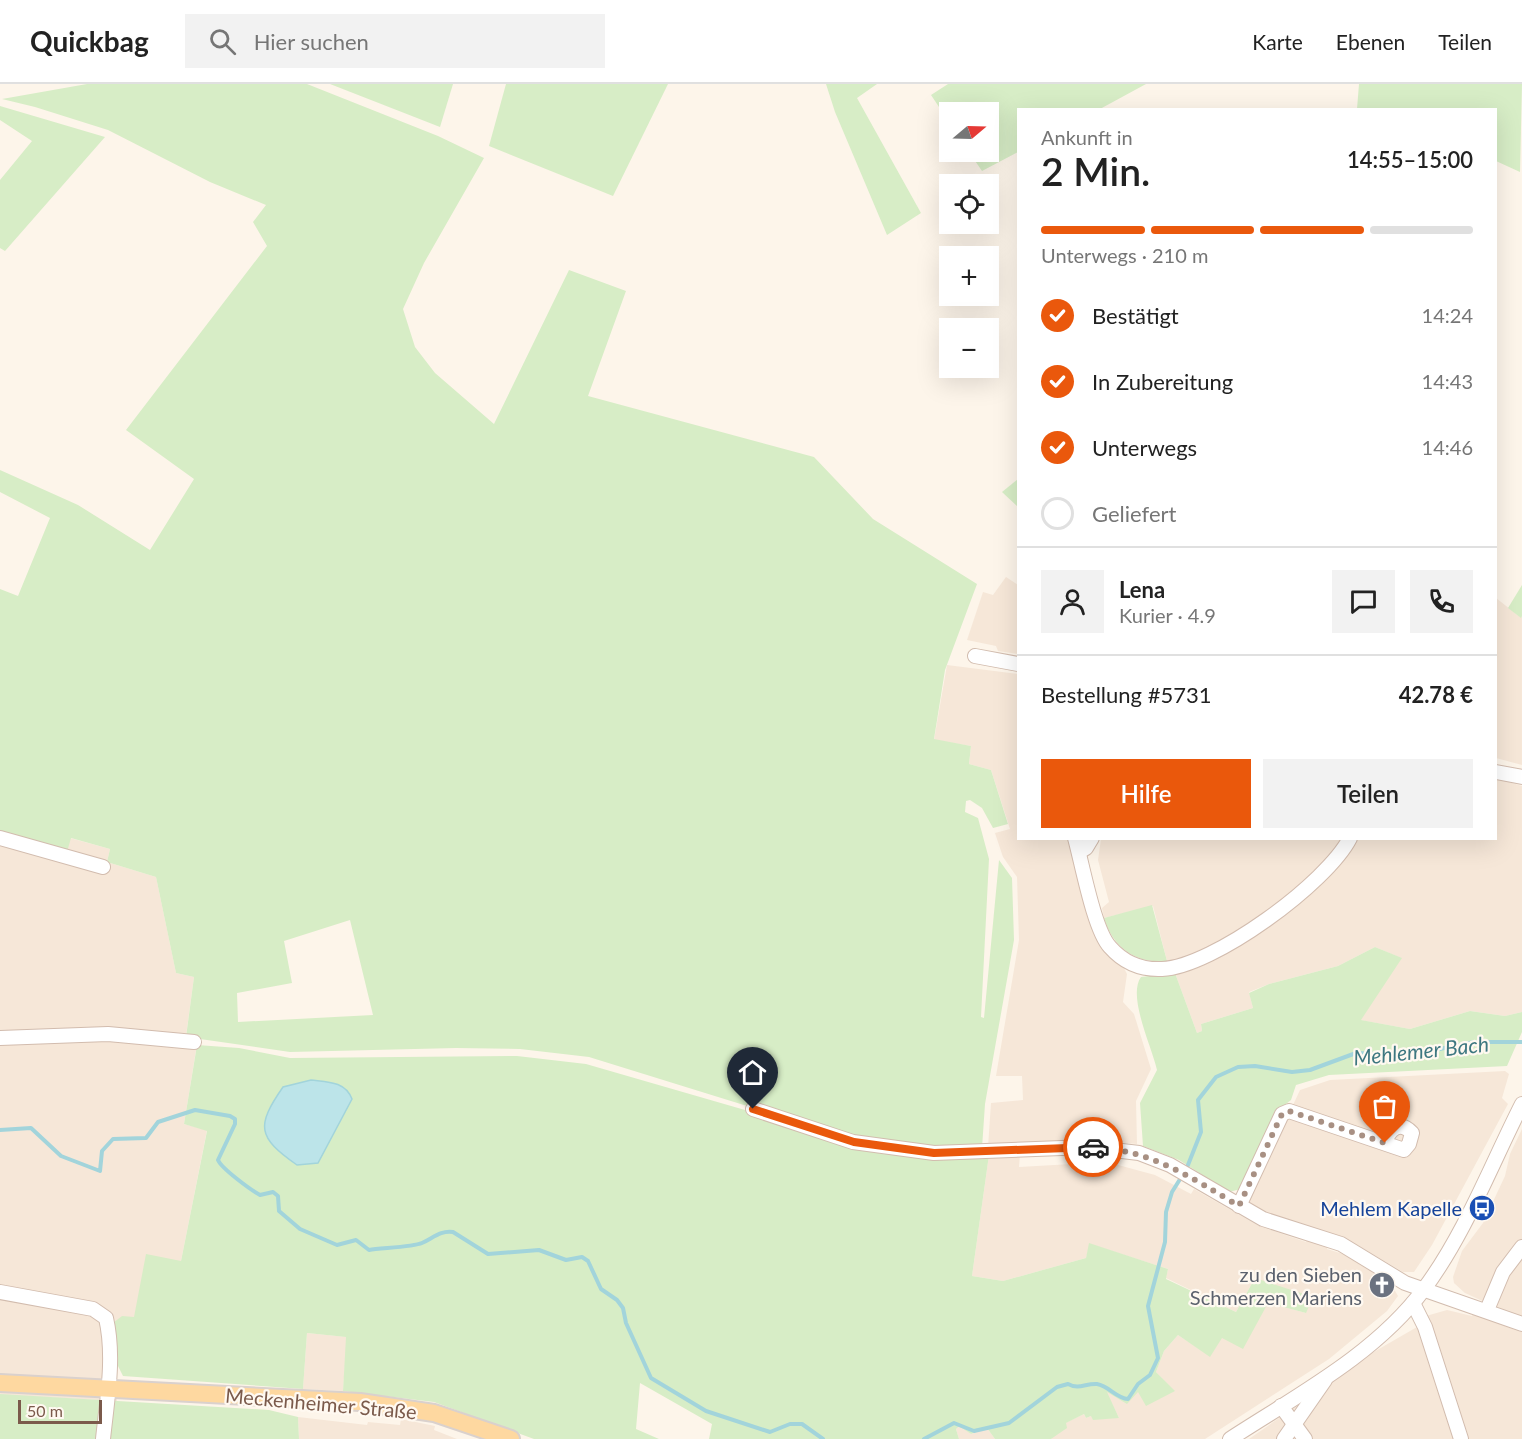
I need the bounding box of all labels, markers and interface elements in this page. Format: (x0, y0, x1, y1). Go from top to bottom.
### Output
search box (185, 14, 605, 68)
text: Quickbag (30, 24, 149, 58)
icon: search (206, 25, 239, 58)
text: Hier suchen (254, 28, 369, 55)
text: Karte (1252, 29, 1303, 54)
text: Ebenen (1336, 29, 1405, 54)
text: Teilen (1438, 29, 1492, 54)
north arrow (939, 102, 999, 162)
map controls (939, 102, 999, 378)
text: Ankunft in (1041, 125, 1133, 149)
text: 14:55–15:00 (1347, 146, 1473, 173)
text: 2 Min. (1041, 148, 1150, 194)
button: locate (939, 174, 999, 234)
text: Unterwegs · 210 m (1041, 243, 1208, 267)
button: + (939, 246, 999, 306)
icon: check (1041, 299, 1074, 332)
text: Bestätigt (1092, 302, 1179, 329)
text: 14:24 (1422, 303, 1473, 327)
button: − (939, 318, 999, 378)
icon: check (1041, 365, 1074, 398)
text: In Zubereitung (1092, 368, 1233, 395)
text: 14:43 (1422, 369, 1473, 393)
icon: check (1041, 431, 1074, 464)
text: Unterwegs (1092, 434, 1197, 461)
text: 14:46 (1422, 435, 1473, 459)
text: Geliefert (1092, 500, 1176, 527)
button: person (1041, 570, 1104, 633)
button: chat (1332, 570, 1395, 633)
button: phone (1410, 570, 1473, 633)
text: Lena (1119, 576, 1165, 603)
text: Kurier · 4.9 (1119, 603, 1216, 627)
text: Bestellung #5731 (1041, 681, 1211, 708)
text: 42.78 € (1399, 681, 1473, 708)
button: Hilfe (1041, 759, 1251, 828)
button: Teilen (1263, 759, 1473, 828)
water label: Mehlemer Bach (1352, 1030, 1490, 1070)
pin (727, 1047, 778, 1109)
icon: home (736, 1056, 769, 1089)
pin (1359, 1081, 1410, 1143)
icon: bag (1368, 1090, 1401, 1123)
courier (1063, 1117, 1123, 1177)
icon: car (1077, 1131, 1110, 1164)
bus stop icon: Mehlem Kapelle (1467, 1193, 1497, 1223)
place label: Mehlem Kapelle (1320, 1196, 1462, 1220)
place label: zu den Sieben Schmerzen Mariens (1190, 1262, 1362, 1309)
church icon: zu den Sieben Schmerzen Mariens (1367, 1270, 1397, 1300)
street label: Meckenheimer Straße (224, 1383, 418, 1423)
scale bar (18, 1397, 102, 1424)
text: 50 m (27, 1401, 63, 1420)

